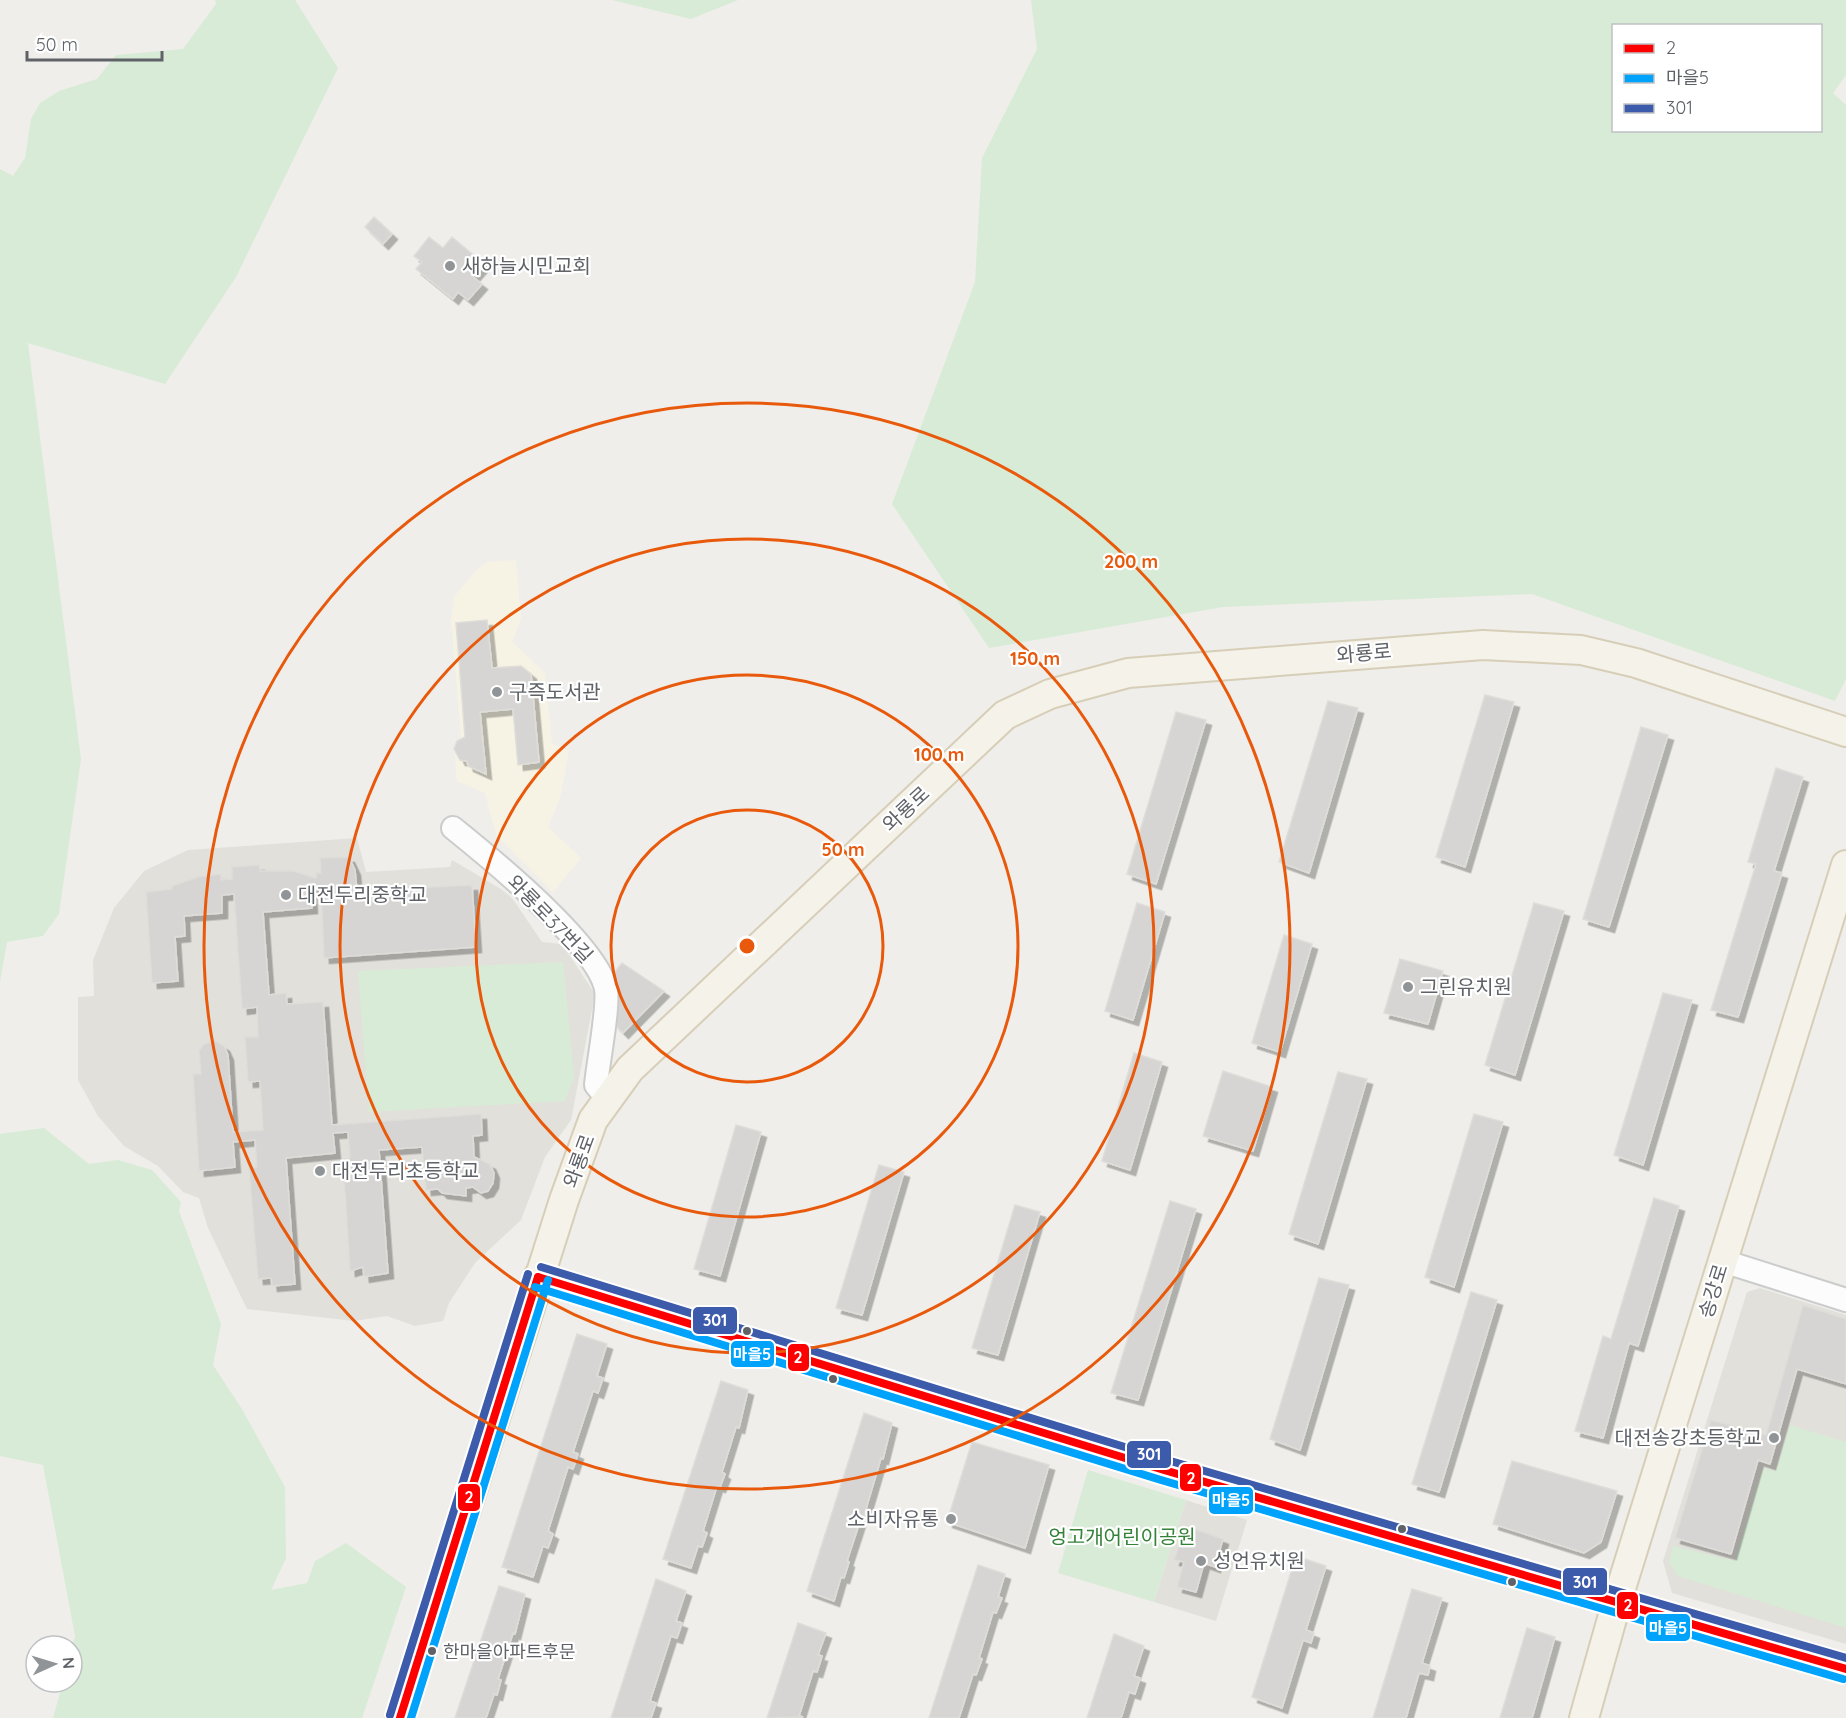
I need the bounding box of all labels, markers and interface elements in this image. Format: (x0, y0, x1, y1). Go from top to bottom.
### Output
scale bar (27, 24, 162, 62)
legend (1612, 24, 1822, 132)
text: 50 m (36, 33, 78, 56)
text: 2 (1666, 36, 1676, 59)
text: 마을5 (1666, 66, 1709, 89)
text: 301 (1666, 96, 1693, 119)
place label: 새하늘시민교회 (462, 253, 591, 278)
marker: 새하늘시민교회 (443, 259, 457, 273)
text: 200 m (1104, 550, 1158, 573)
street label: 와룡로 (1335, 638, 1393, 667)
text: 150 m (1010, 647, 1060, 670)
place label: 구즉도서관 (509, 679, 601, 704)
marker: 구즉도서관 (490, 685, 504, 699)
text: 100 m (914, 743, 964, 766)
street label: 와룡로 (877, 781, 934, 837)
text: 50 m (821, 838, 865, 861)
street label: 와룡로37번길 (502, 869, 599, 968)
place label: 대전두리중학교 (298, 882, 427, 907)
marker: 대전두리중학교 (279, 888, 293, 902)
centre of rings (737, 936, 757, 956)
place label: 그린유치원 (1420, 974, 1512, 999)
marker: 그린유치원 (1401, 980, 1415, 994)
street label: 와룡로 (557, 1131, 600, 1191)
place label: 대전두리초등학교 (332, 1158, 479, 1183)
marker: 대전두리초등학교 (313, 1164, 327, 1178)
street label: 송강로 (1692, 1261, 1733, 1321)
line badge: 301 (692, 1306, 738, 1335)
text: 301 (703, 1310, 727, 1330)
unlabelled marker (741, 1325, 753, 1337)
line badge: 마을5 (730, 1340, 775, 1368)
line badge: 2 (787, 1343, 810, 1372)
text: 마을5 (733, 1344, 771, 1364)
text: 2 (793, 1347, 803, 1367)
unlabelled marker (827, 1373, 839, 1385)
place label: 대전송강초등학교 (1615, 1425, 1762, 1450)
marker: 대전송강초등학교 (1767, 1431, 1781, 1445)
line badge: 301 (1126, 1440, 1172, 1469)
text: 301 (1137, 1444, 1161, 1464)
line badge: 2 (1179, 1463, 1202, 1492)
text: 2 (1186, 1468, 1196, 1488)
line badge: 2 (457, 1483, 481, 1512)
line badge: 마을5 (1208, 1486, 1254, 1515)
text: 2 (464, 1487, 474, 1507)
text: 마을5 (1212, 1490, 1250, 1510)
place label: 소비자유통 (847, 1506, 939, 1531)
marker: 소비자유통 (944, 1512, 958, 1526)
unlabelled marker (1396, 1523, 1408, 1535)
park label: 엉고개어린이공원 (1048, 1524, 1196, 1549)
place label: 성언유치원 (1213, 1548, 1305, 1573)
marker: 성언유치원 (1194, 1554, 1208, 1568)
line badge: 301 (1562, 1567, 1608, 1596)
text: 301 (1573, 1572, 1597, 1592)
unlabelled marker (1506, 1576, 1518, 1588)
line badge: 2 (1616, 1591, 1639, 1620)
text: 2 (1623, 1595, 1633, 1615)
line badge: 마을5 (1645, 1613, 1691, 1642)
text: 마을5 (1649, 1618, 1687, 1638)
north arrow (24, 1634, 84, 1694)
place label: 한마을아파트후문 (443, 1640, 575, 1663)
marker: 한마을아파트후문 (426, 1645, 438, 1657)
text: N (59, 1656, 79, 1670)

